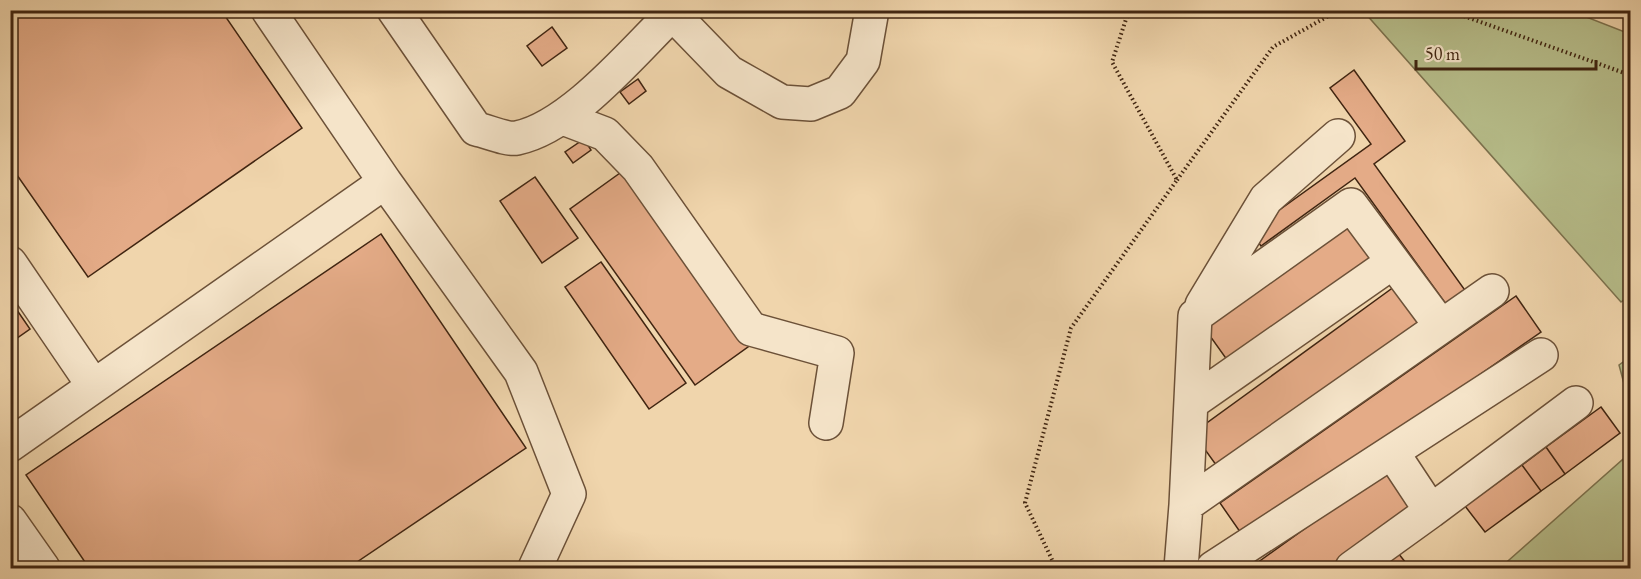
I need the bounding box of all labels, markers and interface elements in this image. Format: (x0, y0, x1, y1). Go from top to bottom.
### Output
scale bar (1416, 33, 1596, 71)
text: 50 m (1425, 42, 1460, 65)

